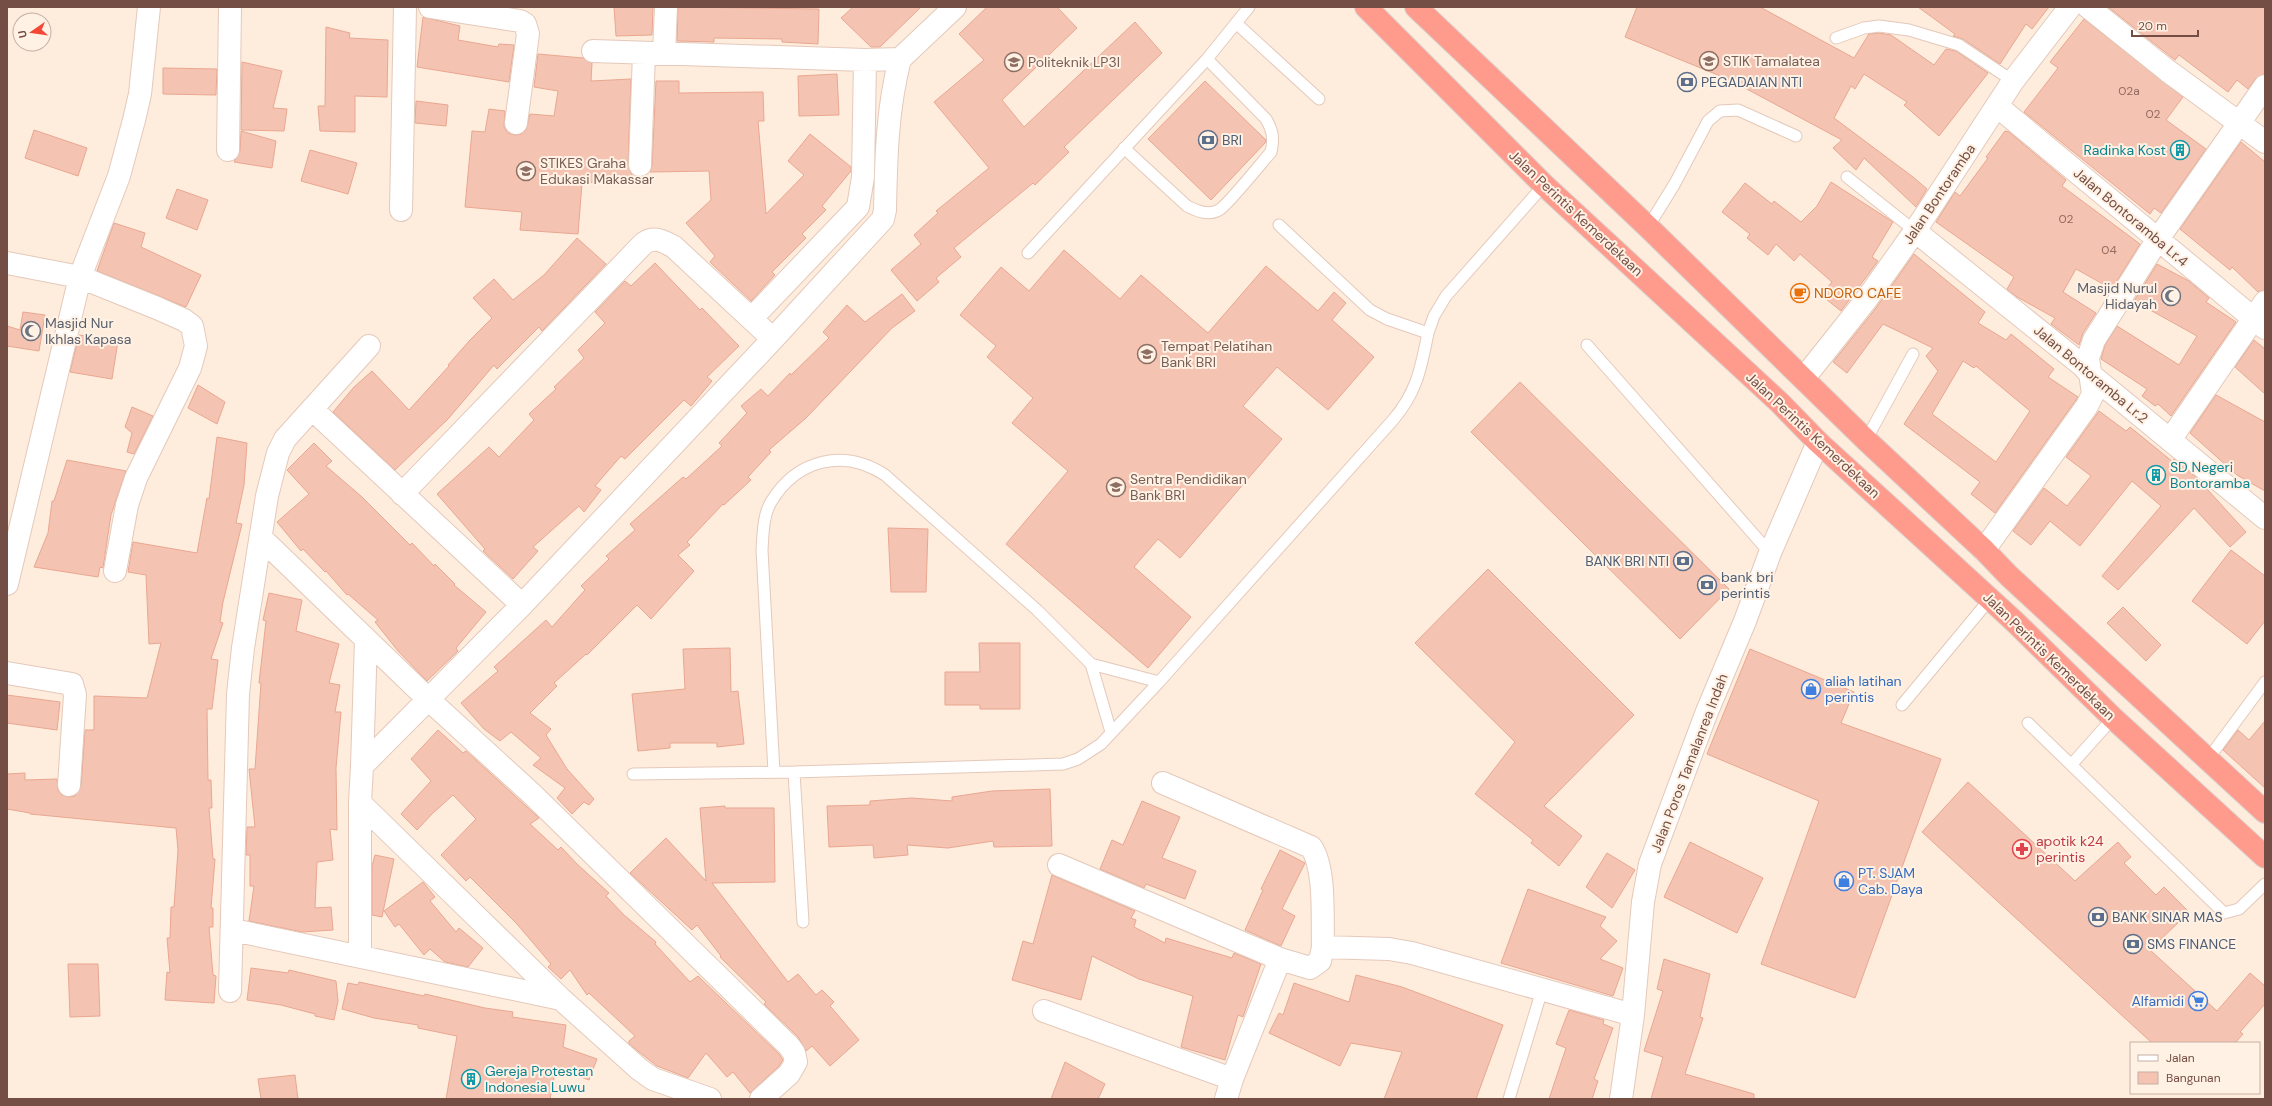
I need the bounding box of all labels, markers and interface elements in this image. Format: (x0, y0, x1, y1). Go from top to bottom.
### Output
north arrow (12, 12, 52, 52)
scale bar (2132, 12, 2198, 38)
text: 20 m (2138, 18, 2167, 34)
text: U (15, 29, 30, 40)
school or university icon: STIK Tamalatea (1698, 50, 1720, 72)
school or university icon: Politeknik LP3I (1003, 51, 1025, 73)
place label: STIK Tamalatea (1723, 52, 1820, 70)
place label: Politeknik LP3I (1028, 53, 1120, 71)
bank icon: PEGADAIAN NTI (1676, 71, 1698, 93)
place label: PEGADAIAN NTI (1701, 73, 1802, 91)
house number: 02a (2118, 83, 2140, 99)
house number: 02 (2145, 106, 2161, 122)
bank icon: BRI (1197, 129, 1219, 151)
place label: BRI (1222, 131, 1242, 149)
building icon: Radinka Kost (2169, 139, 2191, 161)
street label: Jalan Bontoramba (1899, 140, 1979, 248)
place label: Radinka Kost (2084, 141, 2166, 159)
street label: Jalan Perintis Kemerdekaan (1505, 146, 1647, 280)
place label: STIKES Graha Edukasi Makassar (540, 154, 654, 188)
school or university icon: STIKES Graha Edukasi Makassar (515, 160, 537, 182)
street label: Jalan Bontoramba Lr.4 (2070, 164, 2192, 271)
house number: 02 (2058, 211, 2074, 227)
house number: 04 (2101, 242, 2117, 258)
place label: Masjid Nurul Hidayah (2077, 279, 2157, 313)
cafe icon: NDORO CAFE (1789, 282, 1811, 304)
place label: NDORO CAFE (1814, 284, 1902, 302)
mosque icon: Masjid Nurul Hidayah (2160, 285, 2182, 307)
place label: Masjid Nur Ikhlas Kapasa (45, 314, 131, 348)
mosque icon: Masjid Nur Ikhlas Kapasa (20, 320, 42, 342)
street label: Jalan Bontoramba Lr.2 (2030, 321, 2152, 427)
place label: Tempat Pelatihan Bank BRI (1161, 337, 1272, 371)
school or university icon: Tempat Pelatihan Bank BRI (1136, 343, 1158, 365)
street label: Jalan Perintis Kemerdekaan (1742, 368, 1884, 502)
place label: SD Negeri Bontoramba (2170, 458, 2250, 492)
building icon: SD Negeri Bontoramba (2145, 464, 2167, 486)
place label: Sentra Pendidikan Bank BRI (1130, 470, 1247, 504)
school or university icon: Sentra Pendidikan Bank BRI (1105, 476, 1127, 498)
bank icon: BANK BRI NTI (1672, 550, 1694, 572)
place label: BANK BRI NTI (1585, 552, 1669, 570)
place label: bank bri perintis (1721, 568, 1774, 602)
bank icon: bank bri perintis (1696, 574, 1718, 596)
street label: Jalan Perintis Kemerdekaan (1979, 588, 2119, 724)
street label: Jalan Poros Tamalanrea Indah (1646, 671, 1732, 855)
place label: aliah latihan perintis (1825, 672, 1902, 706)
shop icon: aliah latihan perintis (1800, 678, 1822, 700)
place label: apotik k24 perintis (2036, 832, 2104, 866)
pharmacy icon: apotik k24 perintis (2011, 838, 2033, 860)
place label: PT. SJAM Cab. Daya (1858, 864, 1923, 898)
shop icon: PT. SJAM Cab. Daya (1833, 870, 1855, 892)
bank icon: BANK SINAR MAS (2087, 906, 2109, 928)
place label: BANK SINAR MAS (2112, 908, 2223, 926)
bank icon: SMS FINANCE (2122, 933, 2144, 955)
place label: SMS FINANCE (2147, 935, 2236, 953)
supermarket icon: Alfamidi (2187, 990, 2209, 1012)
place label: Alfamidi (2132, 992, 2184, 1010)
legend (2130, 1042, 2260, 1094)
text: Jalan (2166, 1050, 2195, 1066)
place label: Gereja Protestan Indonesia Luwu (485, 1062, 593, 1096)
building icon: Gereja Protestan Indonesia Luwu (460, 1068, 482, 1090)
text: Bangunan (2166, 1070, 2221, 1086)

